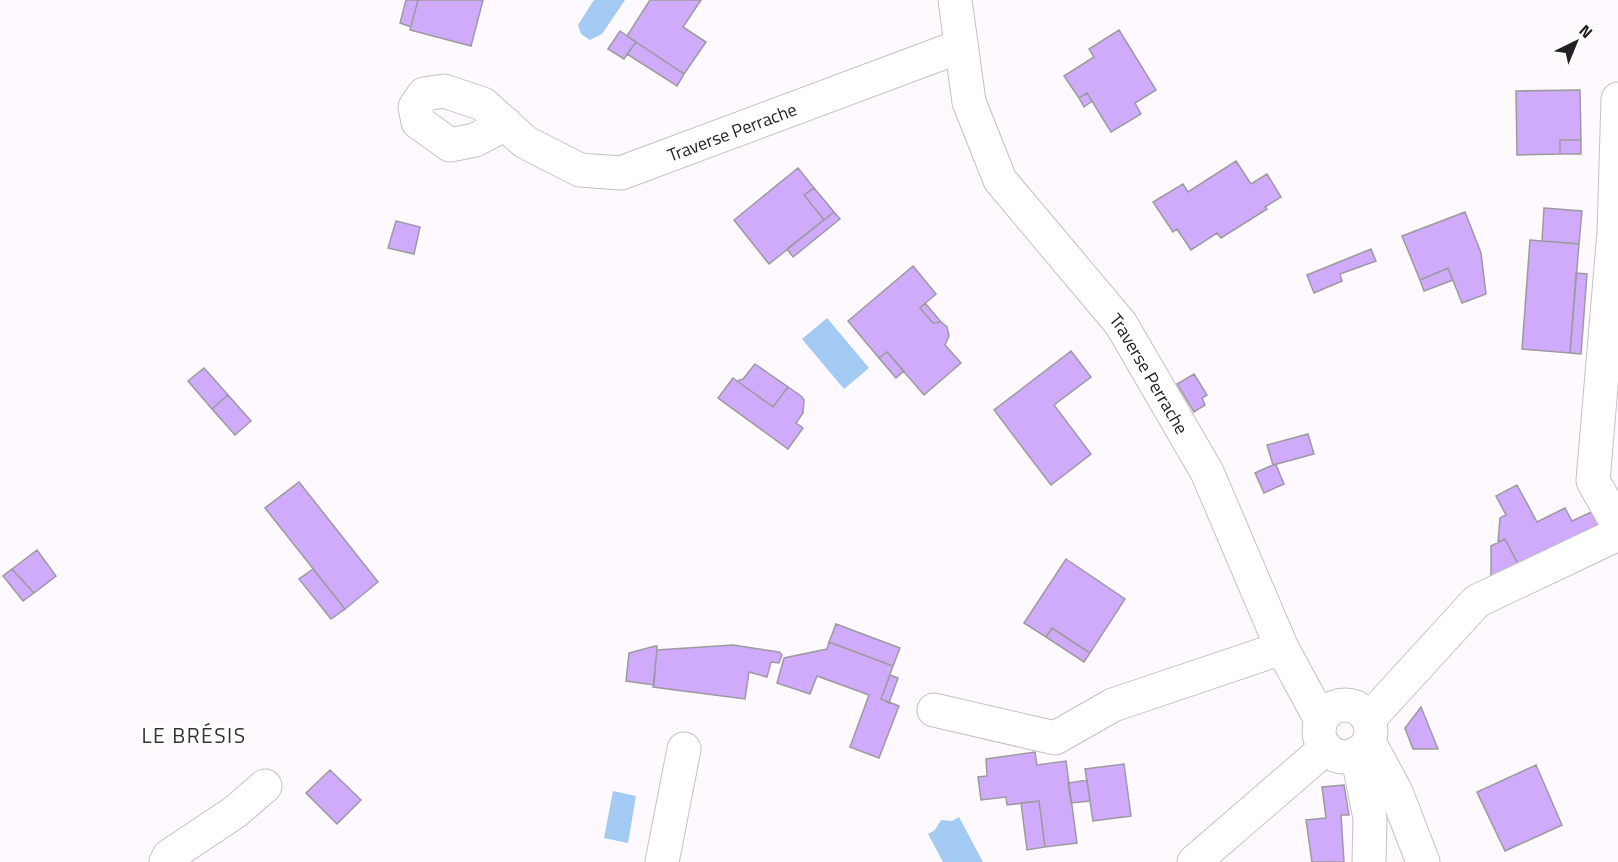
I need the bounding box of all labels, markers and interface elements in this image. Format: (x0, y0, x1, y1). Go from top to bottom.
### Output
north arrow (1546, 12, 1606, 72)
text: N (1574, 18, 1598, 44)
street label: Traverse Perrache (663, 95, 800, 168)
street label: Traverse Perrache (1104, 307, 1196, 439)
district label: LE BRÉSIS (141, 719, 247, 751)

